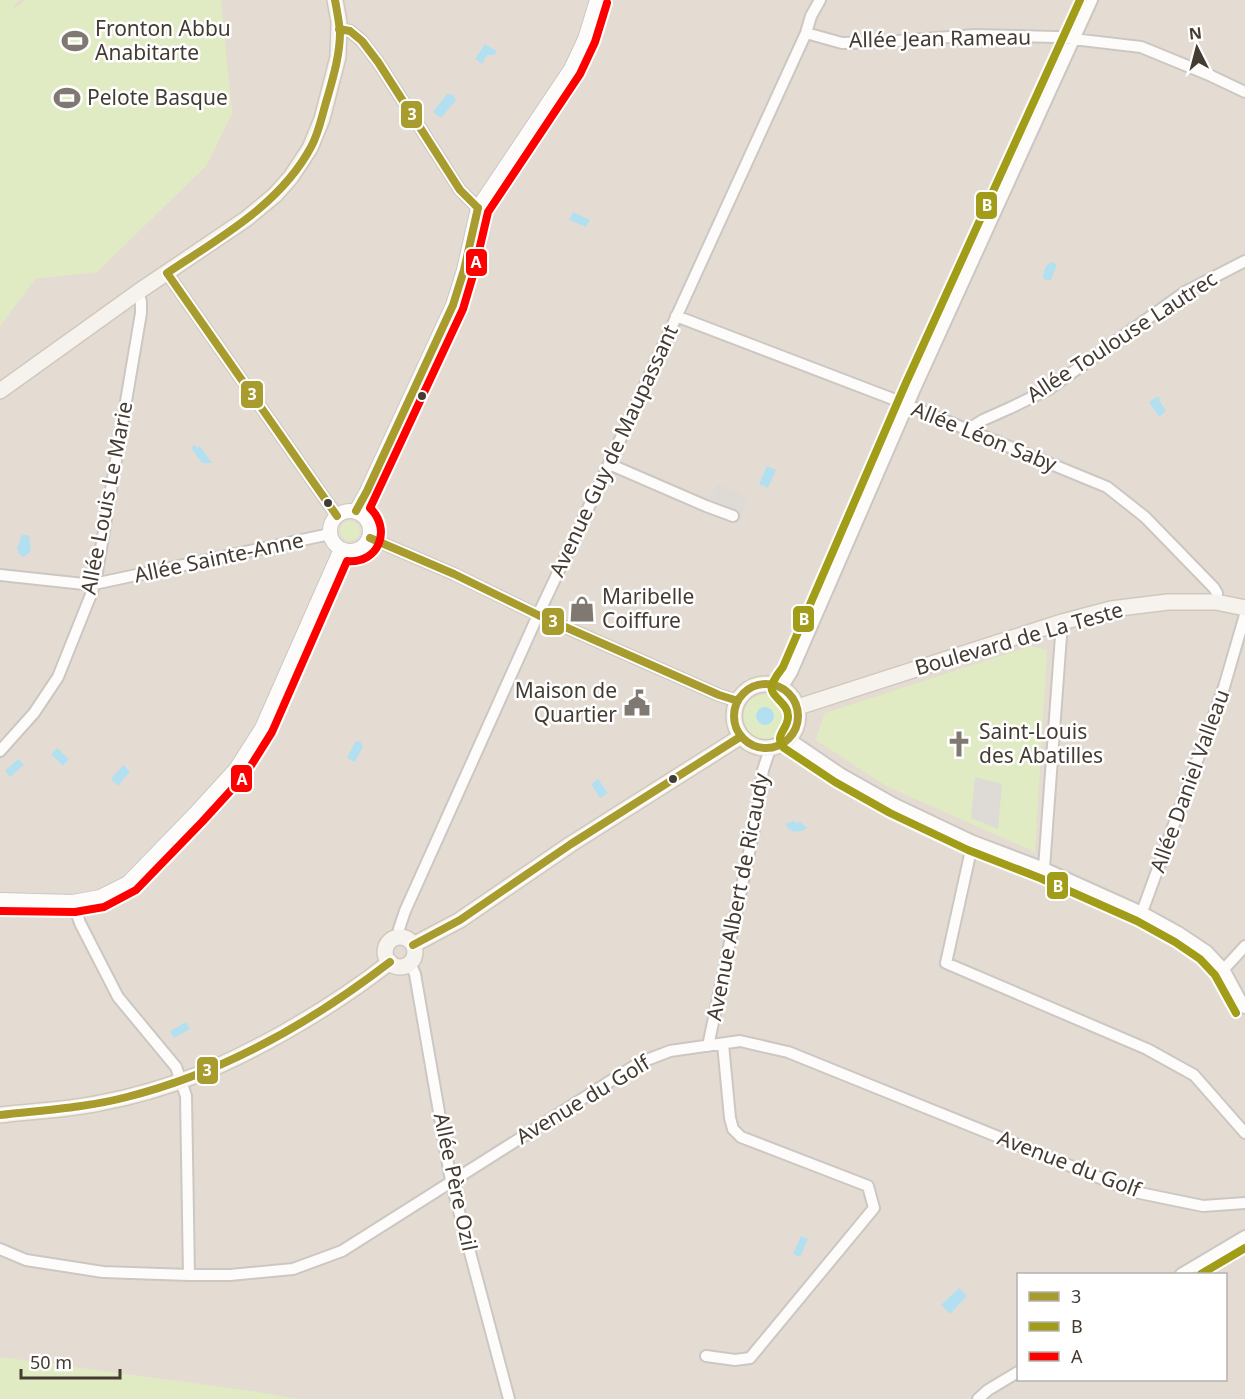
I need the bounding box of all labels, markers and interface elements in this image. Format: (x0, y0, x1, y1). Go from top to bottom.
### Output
place label: Fronton Abbu Anabitarte (95, 14, 231, 66)
north arrow (1167, 18, 1227, 78)
text: N (1188, 21, 1203, 45)
street label: Allée Jean Rameau (849, 22, 1031, 54)
sports icon: Fronton Abbu Anabitarte (60, 26, 90, 56)
sports icon: Pelote Basque (52, 83, 82, 113)
place label: Pelote Basque (87, 83, 228, 111)
line badge: 3 (400, 100, 423, 129)
text: 3 (407, 103, 417, 125)
line badge: B (975, 191, 998, 220)
text: B (982, 194, 992, 216)
line badge: A (465, 248, 488, 277)
text: A (470, 251, 482, 273)
street label: Allée Toulouse Lautrec (1021, 264, 1222, 408)
street label: Avenue Guy de Maupassant (542, 320, 684, 581)
line badge: 3 (240, 380, 264, 409)
text: 3 (247, 383, 257, 405)
unlabelled marker (416, 390, 428, 402)
street label: Allée Léon Saby (908, 394, 1061, 478)
street label: Allée Louis Le Marie (74, 399, 138, 597)
unlabelled marker (322, 497, 334, 509)
street label: Allée Sainte-Anne (132, 525, 306, 589)
place label: Maribelle Coiffure (602, 582, 694, 634)
shop icon: Maribelle Coiffure (567, 594, 597, 624)
street label: Boulevard de La Teste (911, 595, 1126, 681)
line badge: B (792, 605, 815, 633)
line badge: 3 (541, 607, 565, 636)
text: B (799, 608, 809, 630)
text: 3 (548, 610, 558, 632)
place label: Maison de Quartier (515, 676, 617, 728)
street label: Allée Daniel Valleau (1143, 685, 1235, 876)
public building icon: Maison de Quartier (622, 688, 652, 718)
place label: Saint-Louis des Abatilles (979, 717, 1103, 769)
church icon: Saint-Louis des Abatilles (944, 729, 974, 759)
line badge: A (230, 764, 253, 793)
text: A (236, 768, 248, 790)
street label: Avenue Albert de Ricaudy (699, 770, 775, 1023)
unlabelled marker (667, 773, 679, 785)
line badge: B (1046, 871, 1069, 900)
text: B (1053, 875, 1063, 897)
street label: Avenue du Golf (510, 1047, 656, 1150)
line badge: 3 (196, 1056, 219, 1085)
text: 3 (202, 1059, 212, 1081)
street label: Allée Père Ozil (428, 1110, 484, 1253)
street label: Avenue du Golf (994, 1123, 1147, 1204)
legend (1017, 1273, 1227, 1381)
text: 3 (1071, 1284, 1081, 1308)
text: B (1071, 1314, 1083, 1338)
scale bar (21, 1342, 120, 1380)
text: A (1071, 1344, 1083, 1368)
text: 50 m (30, 1350, 72, 1374)

